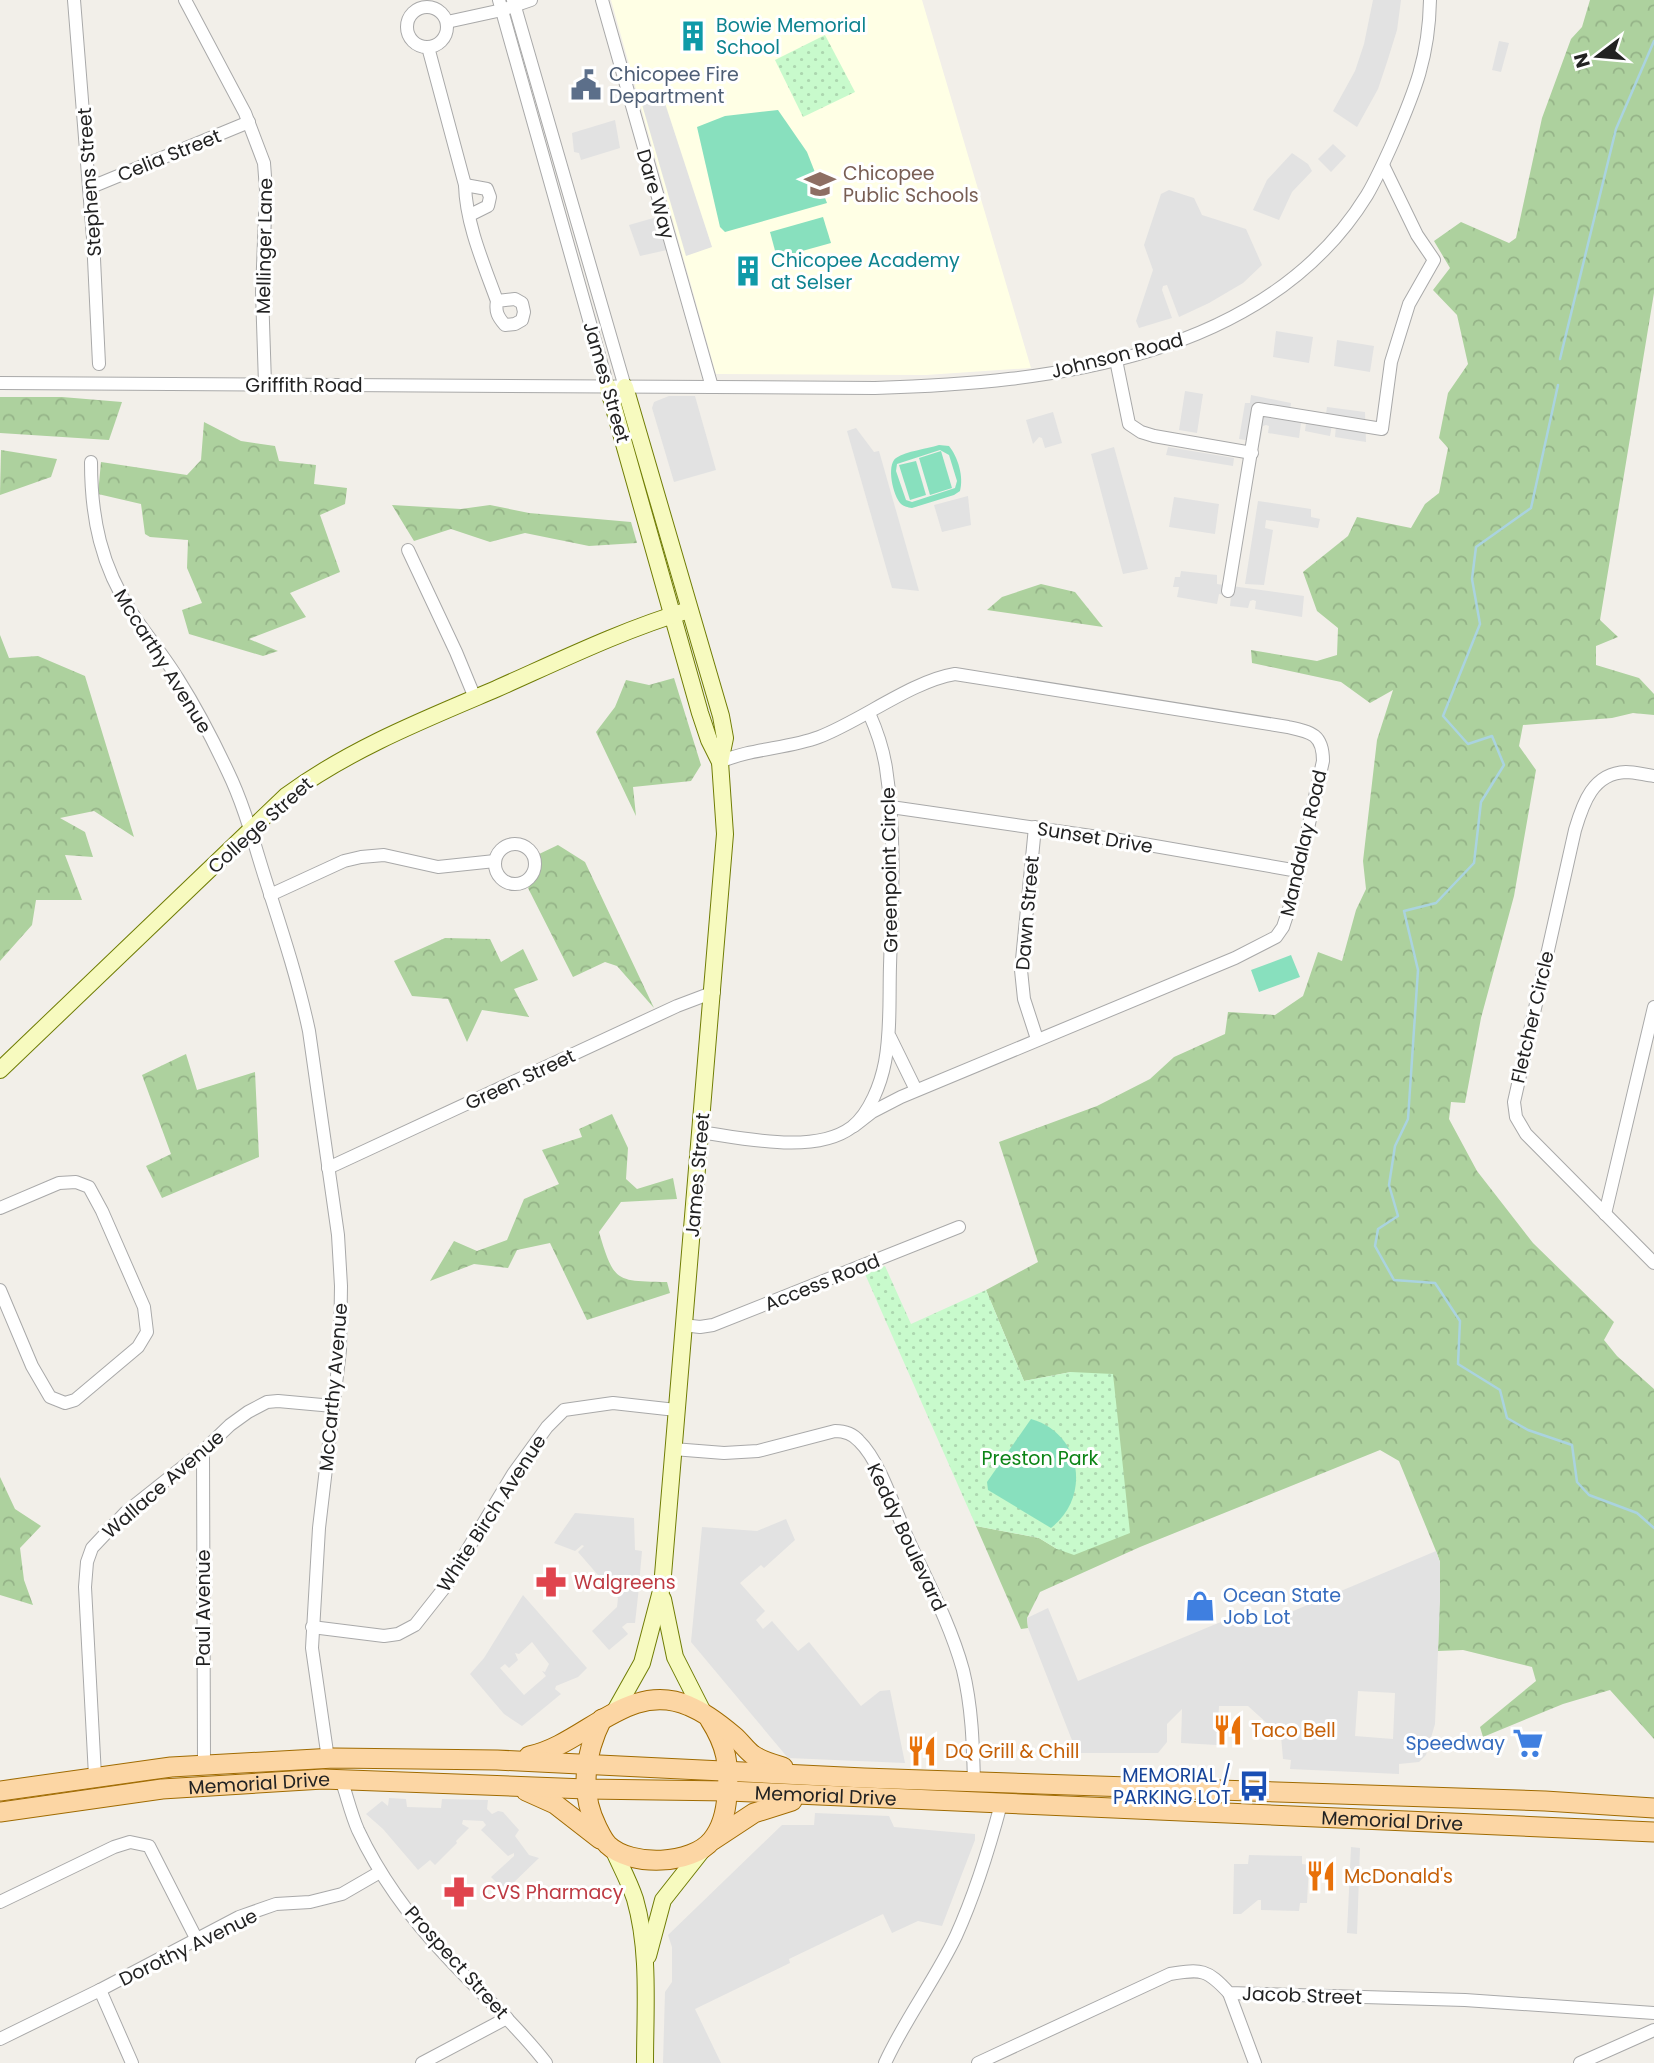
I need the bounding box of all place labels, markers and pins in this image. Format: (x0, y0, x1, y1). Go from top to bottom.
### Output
place label: Bowie Memorial School (716, 12, 866, 61)
building icon: Bowie Memorial School (676, 19, 710, 53)
place label: Chicopee Fire Department (609, 61, 739, 110)
public building icon: Chicopee Fire Department (569, 68, 603, 102)
place label: Chicopee Public Schools (843, 160, 979, 209)
school or university icon: Chicopee Public Schools (803, 167, 837, 201)
place label: Chicopee Academy at Selser (771, 247, 960, 296)
building icon: Chicopee Academy at Selser (731, 254, 765, 288)
pharmacy icon: Walgreens (534, 1565, 568, 1599)
place label: Walgreens (574, 1569, 676, 1596)
place label: Ocean State Job Lot (1223, 1582, 1341, 1631)
shop icon: Ocean State Job Lot (1183, 1589, 1217, 1623)
restaurant icon: Taco Bell (1211, 1713, 1245, 1747)
place label: Taco Bell (1251, 1717, 1336, 1744)
supermarket icon: Speedway (1511, 1726, 1545, 1760)
place label: Speedway (1405, 1730, 1505, 1757)
restaurant icon: DQ Grill & Chill (905, 1734, 939, 1768)
place label: DQ Grill & Chill (945, 1738, 1079, 1765)
place label: MEMORIAL / PARKING LOT (1113, 1762, 1231, 1811)
bus stop icon: MEMORIAL / PARKING LOT (1237, 1769, 1271, 1803)
restaurant icon: McDonald's (1304, 1859, 1338, 1893)
place label: McDonald's (1344, 1863, 1453, 1890)
pharmacy icon: CVS Pharmacy (442, 1875, 476, 1909)
place label: CVS Pharmacy (482, 1879, 624, 1906)

